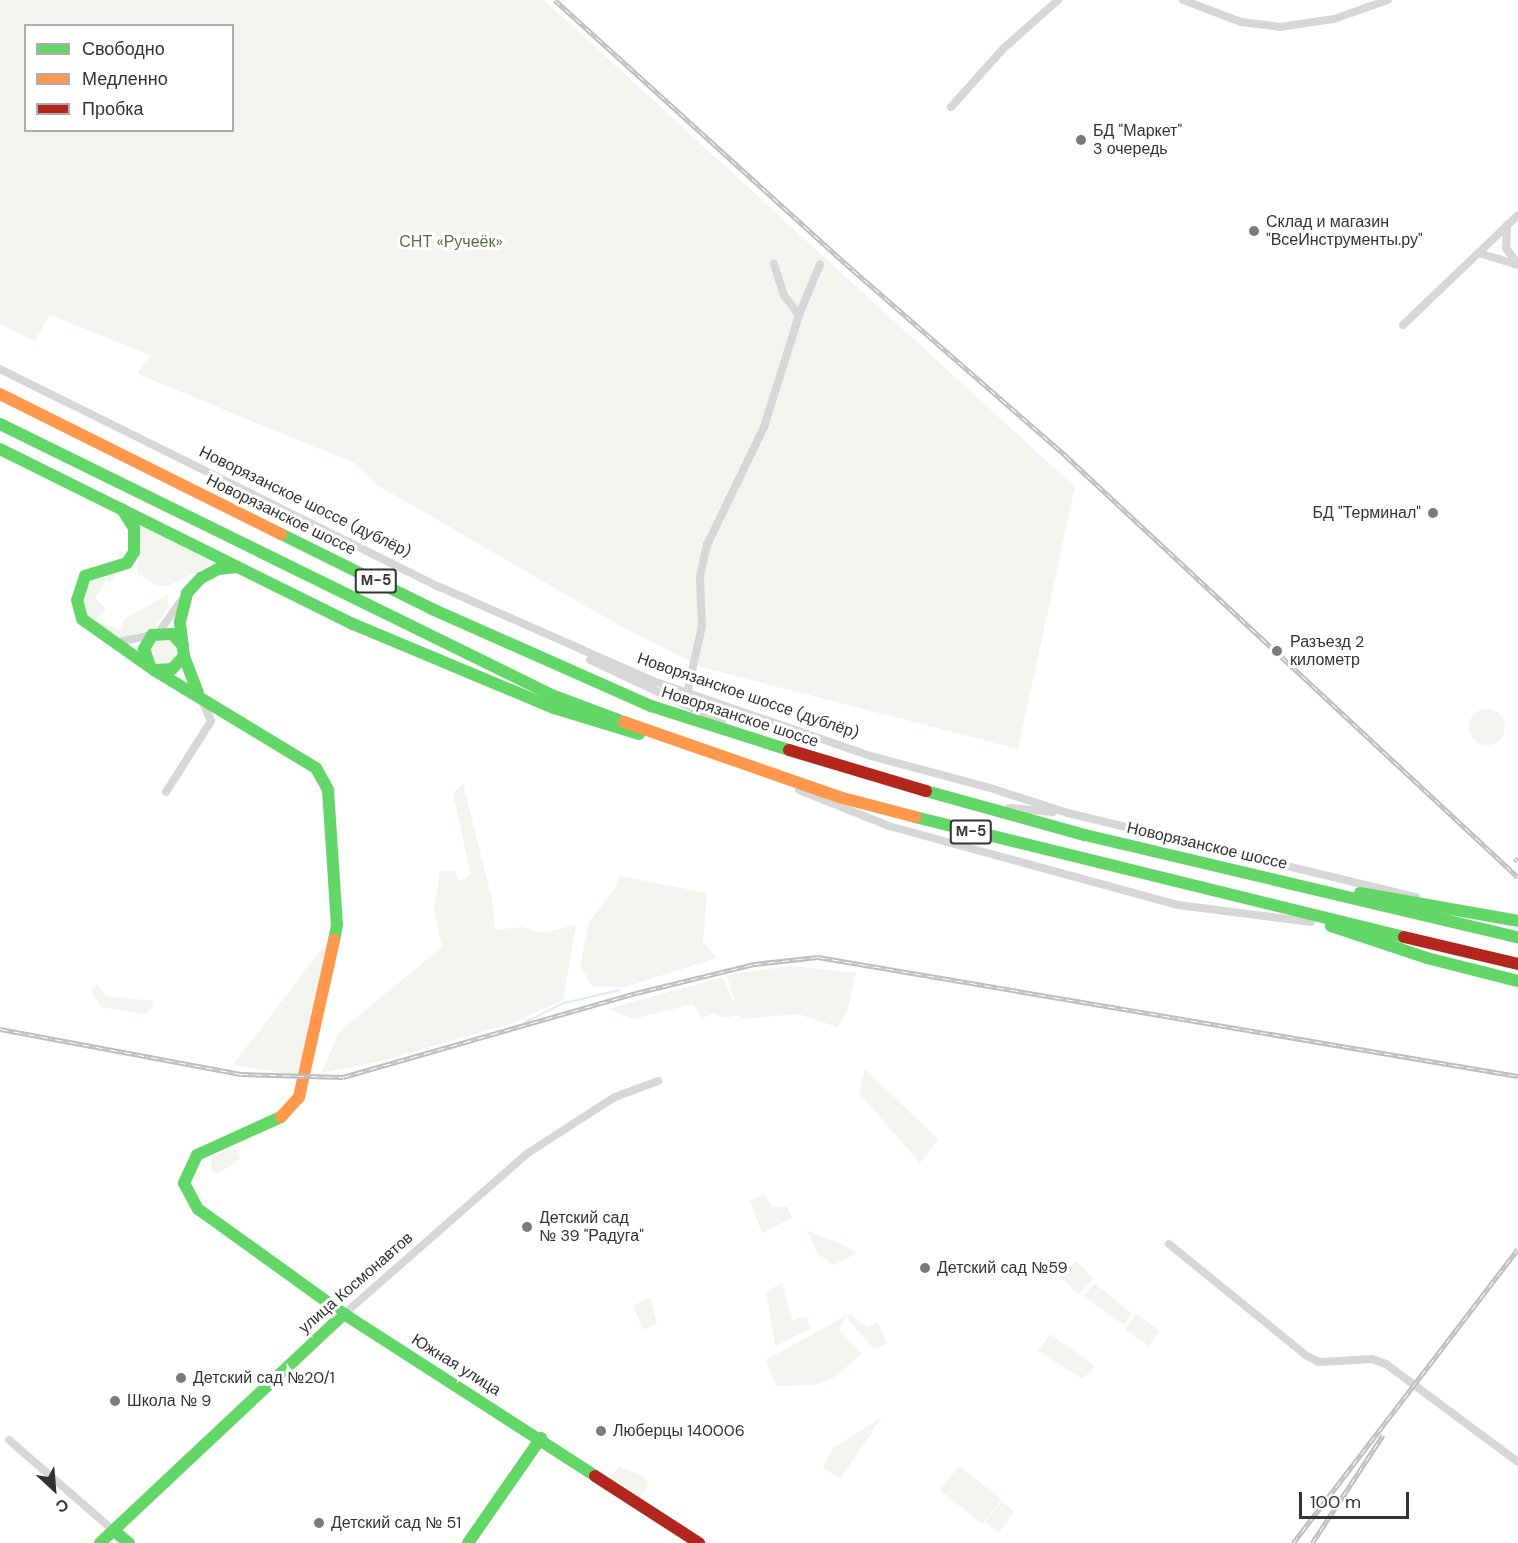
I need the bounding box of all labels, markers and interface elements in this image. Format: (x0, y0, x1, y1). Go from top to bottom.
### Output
legend (24, 24, 234, 132)
text: Свободно (82, 37, 165, 61)
text: Медленно (82, 67, 168, 91)
text: Пробка (82, 97, 144, 121)
place label: БД "Маркет" 3 очередь (1093, 121, 1182, 159)
marker: БД "Маркет" 3 очередь (1074, 133, 1088, 147)
place label: Склад и магазин "ВсеИнструменты.ру" (1266, 212, 1423, 250)
marker: Склад и магазин "ВсеИнструменты.ру" (1247, 224, 1261, 238)
park label: СНТ «Ручеёк» (399, 232, 503, 252)
street label: Новорязанское шоссе (дублёр) (196, 442, 414, 562)
street label: Новорязанское шоссе (203, 470, 359, 560)
place label: БД "Терминал" (1312, 503, 1421, 523)
marker: БД "Терминал" (1426, 506, 1440, 520)
road number: М-5 (354, 569, 398, 593)
place label: Разъезд 2 километр (1290, 632, 1364, 670)
marker: Разъезд 2 километр (1268, 642, 1286, 660)
street label: Новорязанское шоссе (дублёр) (635, 649, 861, 743)
street label: Новорязанское шоссе (659, 683, 821, 751)
street label: Новорязанское шоссе (1125, 818, 1289, 874)
road number: М-5 (948, 820, 994, 844)
place label: Детский сад № 39 "Радуга" (539, 1208, 644, 1246)
marker: Детский сад № 39 "Радуга" (520, 1220, 534, 1234)
street label: улица Космонавтов (295, 1228, 417, 1338)
place label: Детский сад №59 (937, 1258, 1067, 1278)
marker: Детский сад №59 (918, 1261, 932, 1275)
street label: Южная улица (408, 1330, 504, 1400)
place label: Детский сад №20/1 (193, 1368, 335, 1388)
marker: Детский сад №20/1 (174, 1371, 188, 1385)
place label: Школа № 9 (127, 1391, 211, 1411)
marker: Школа № 9 (108, 1394, 122, 1408)
place label: Люберцы 140006 (613, 1421, 745, 1441)
marker: Люберцы 140006 (594, 1424, 608, 1438)
north arrow (24, 1459, 84, 1519)
scale bar (1302, 1480, 1412, 1518)
text: 100 m (1310, 1490, 1361, 1514)
text: С (52, 1494, 72, 1518)
place label: Детский сад № 51 (331, 1513, 461, 1533)
marker: Детский сад № 51 (312, 1516, 326, 1530)

